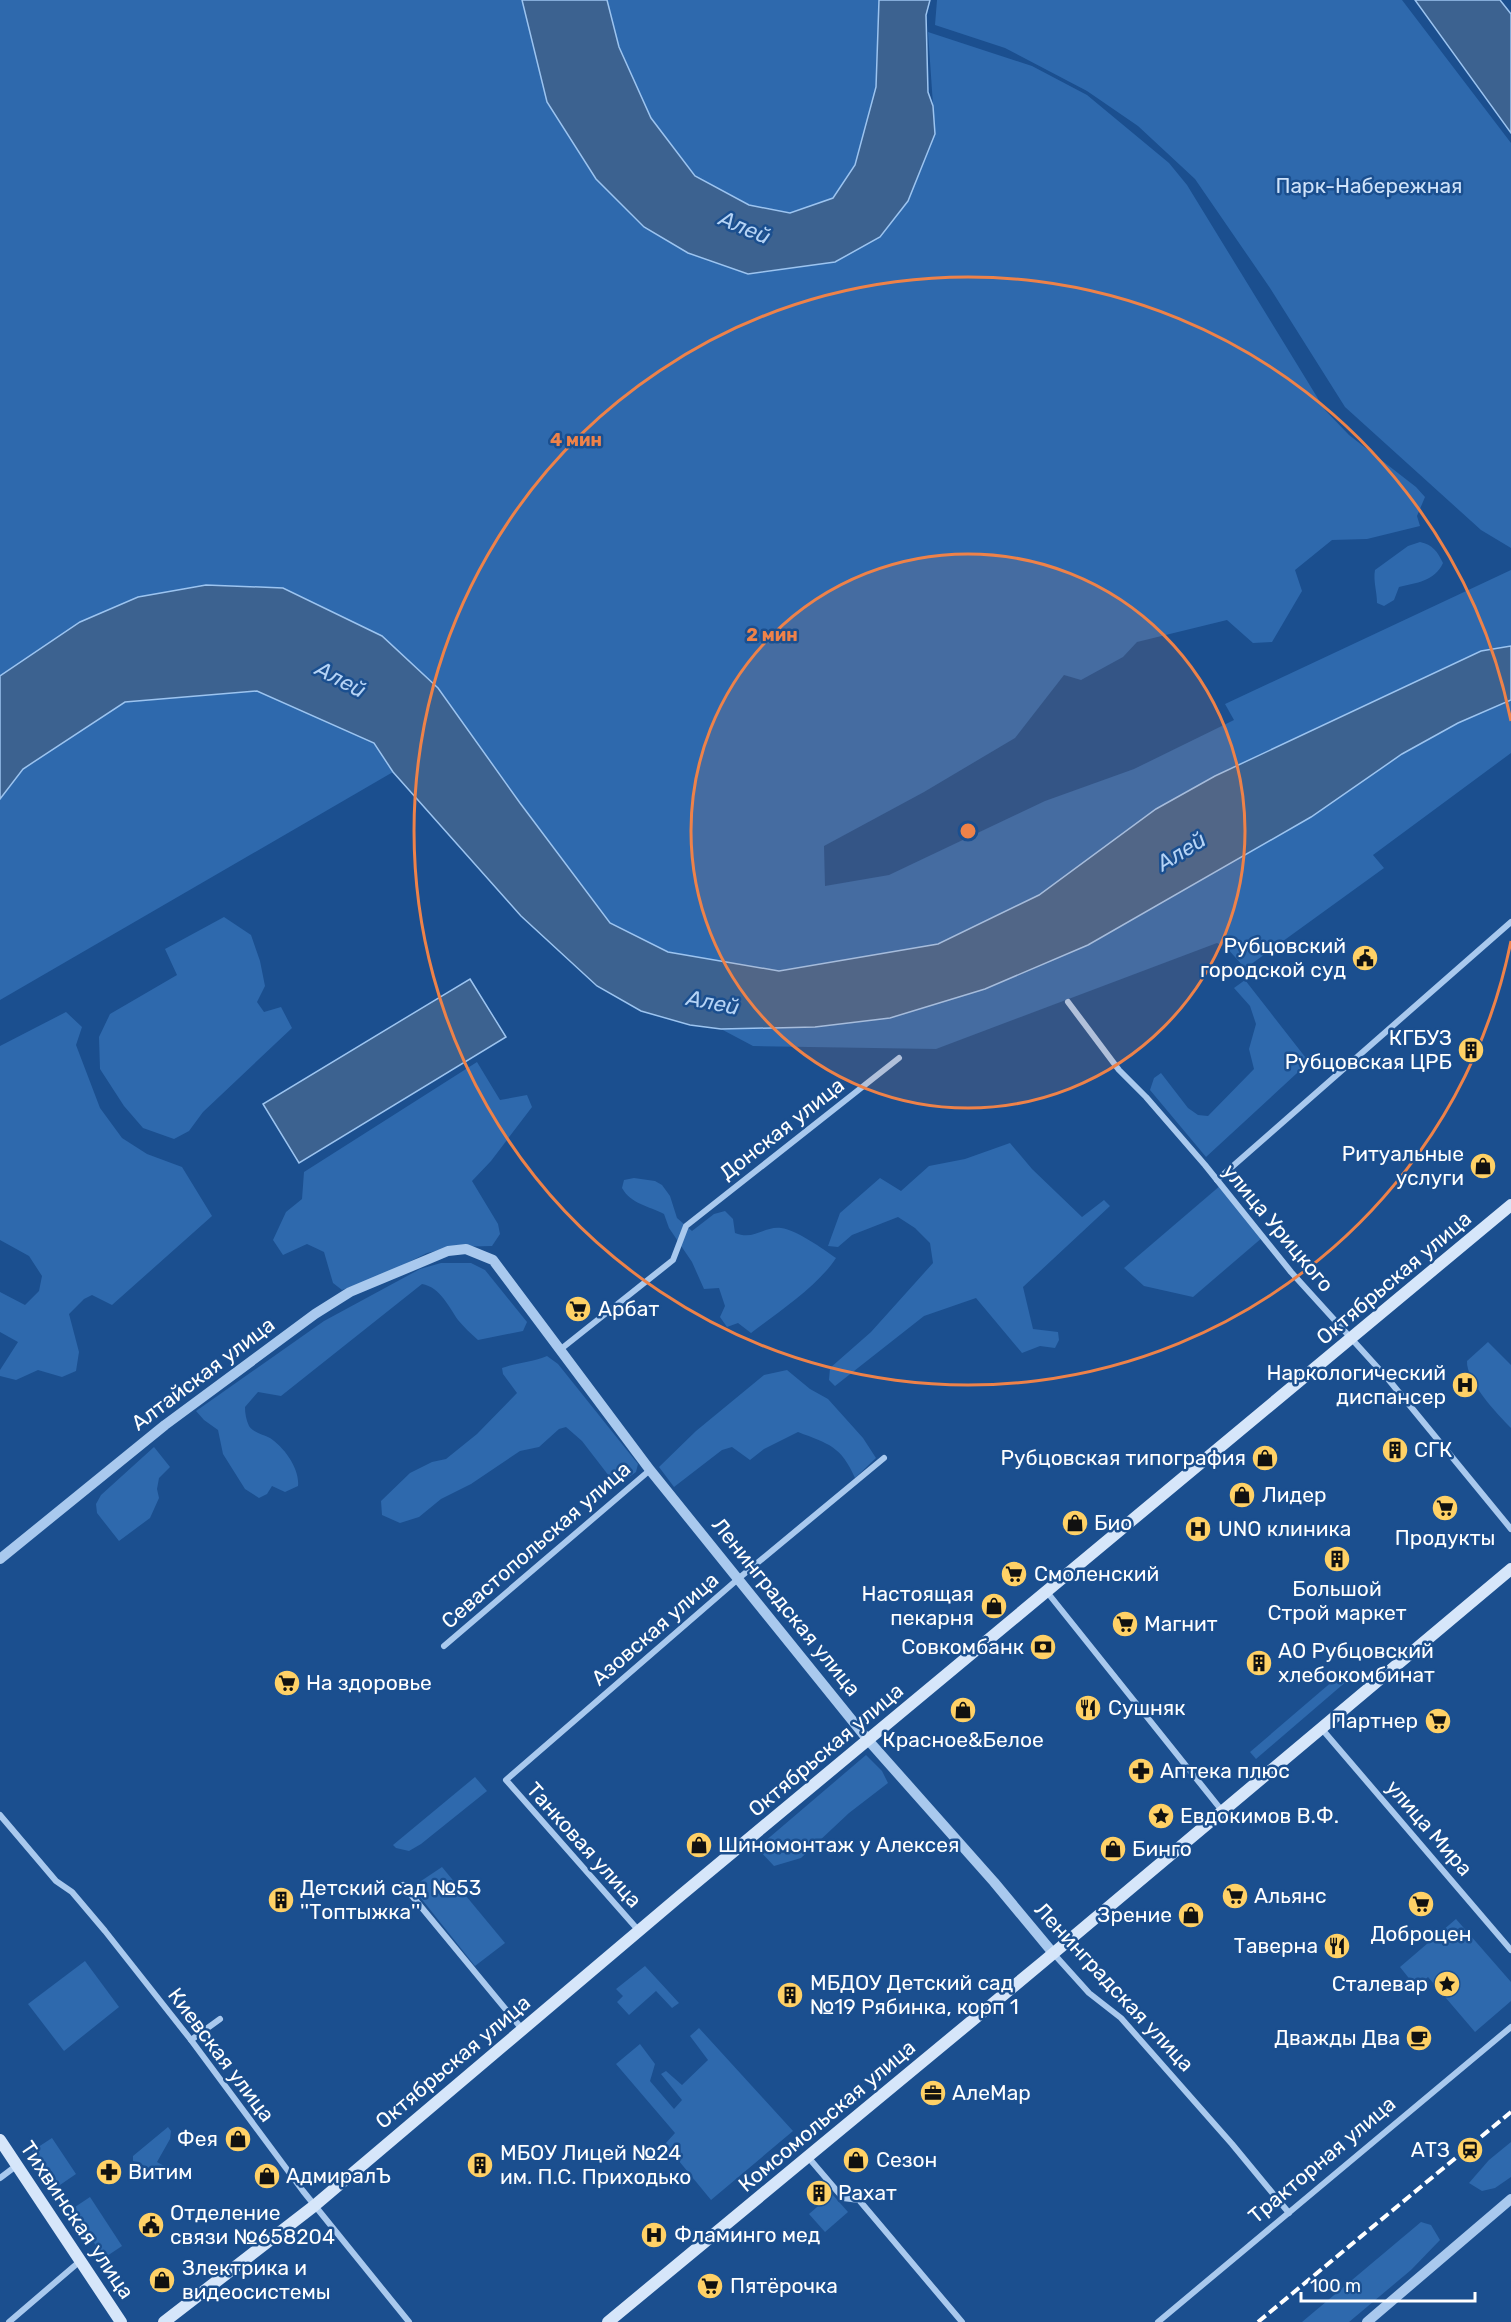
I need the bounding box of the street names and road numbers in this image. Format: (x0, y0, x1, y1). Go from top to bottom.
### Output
street label: Донская улица (714, 1072, 849, 1185)
street label: улица Урицкого (1218, 1159, 1339, 1297)
street label: Октябрьская улица (1311, 1206, 1476, 1350)
street label: Алтайская улица (126, 1312, 279, 1436)
street label: Севастопольская улица (436, 1456, 635, 1633)
street label: Ленинградская улица (707, 1513, 866, 1701)
street label: Азовская улица (586, 1567, 723, 1691)
street label: Октябрьская улица (743, 1678, 908, 1822)
street label: улица Мира (1381, 1775, 1478, 1881)
street label: Танковая улица (522, 1777, 647, 1912)
street label: Ленинградская улица (1029, 1897, 1199, 2076)
street label: Киевская улица (163, 1983, 280, 2127)
street label: Октябрьская улица (370, 1990, 535, 2134)
street label: Комсомольская улица (733, 2034, 920, 2197)
street label: Тракторная улица (1243, 2091, 1400, 2228)
street label: Тихвинская улица (15, 2136, 140, 2303)

